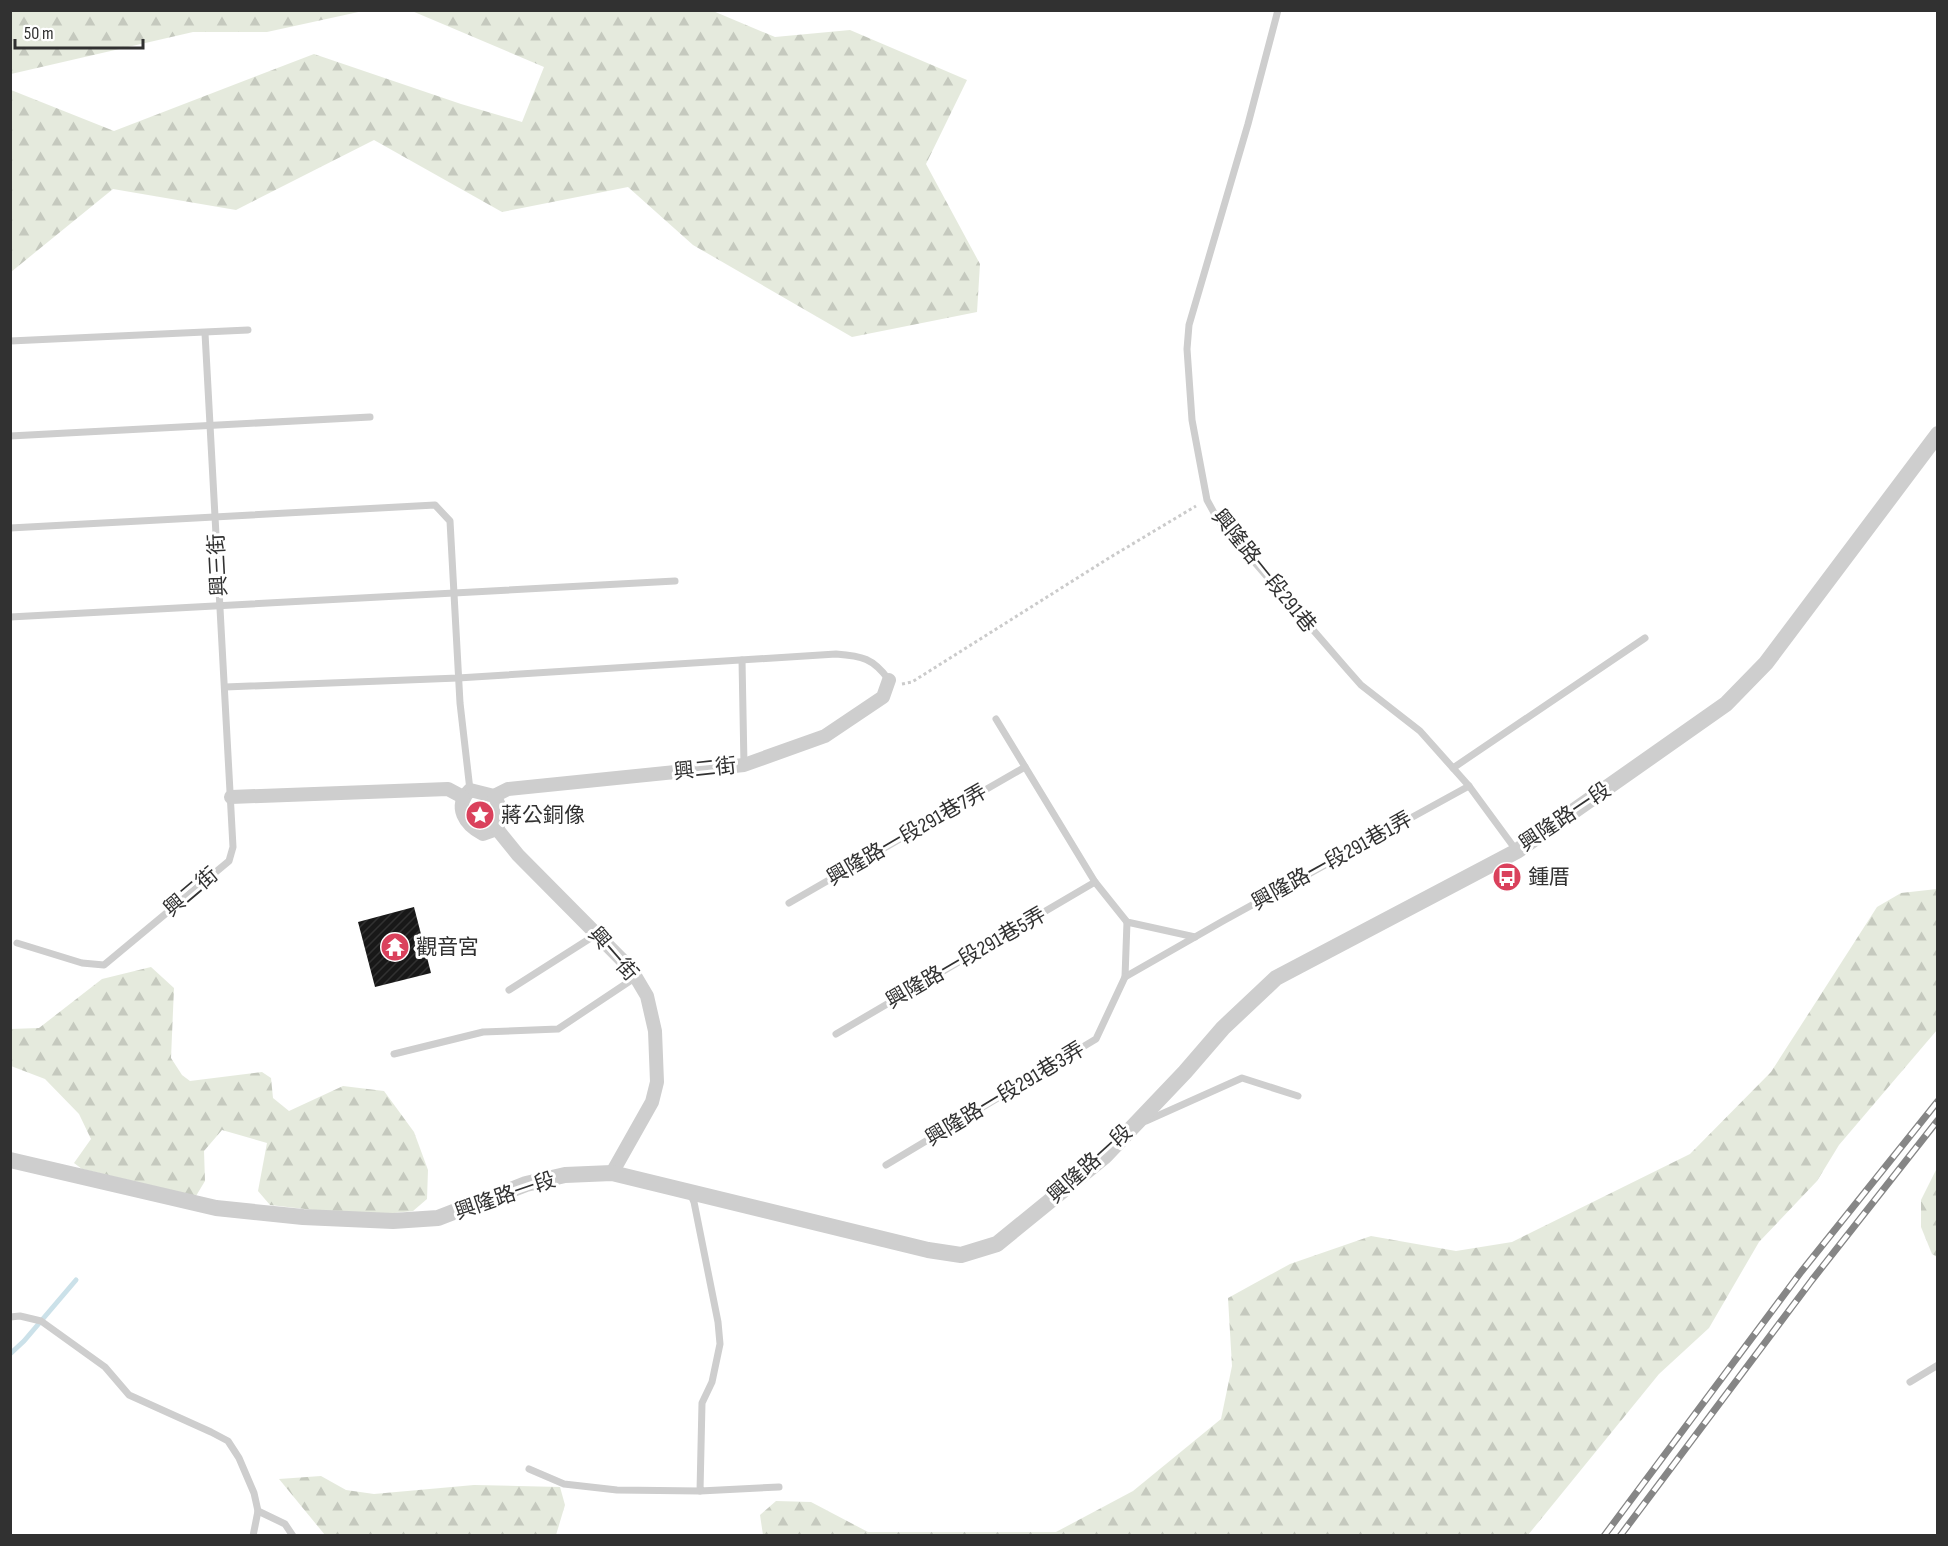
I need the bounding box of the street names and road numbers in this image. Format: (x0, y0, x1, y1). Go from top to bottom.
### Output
street label: 興隆路一段291巷 (1207, 504, 1321, 638)
street label: 興三街 (204, 533, 232, 597)
street label: 興二街 (672, 753, 738, 785)
street label: 興隆路一段 (1514, 777, 1616, 857)
street label: 興隆路一段291巷7弄 (822, 779, 992, 891)
street label: 興隆路一段291巷1弄 (1247, 807, 1417, 915)
street label: 興二街 (159, 862, 223, 922)
street label: 興隆路一段291巷5弄 (881, 902, 1051, 1014)
street label: 興一街 (583, 922, 643, 986)
street label: 興隆路一段291巷3弄 (921, 1037, 1089, 1151)
street label: 興隆路一段 (1043, 1120, 1137, 1208)
street label: 興隆路一段 (451, 1167, 559, 1225)

